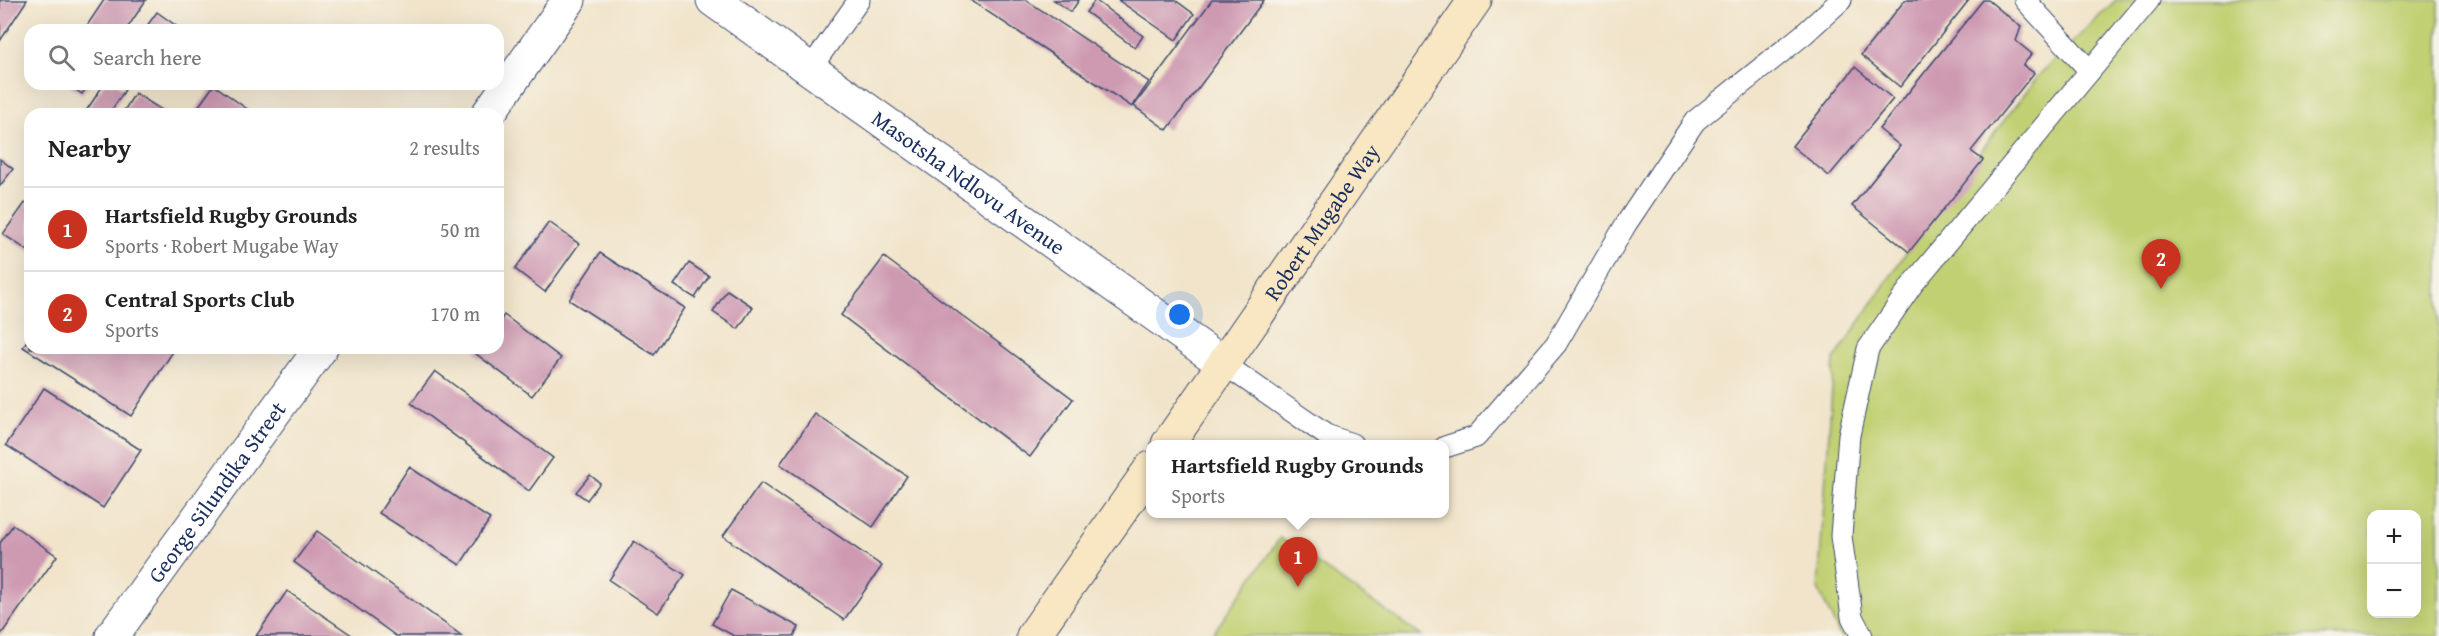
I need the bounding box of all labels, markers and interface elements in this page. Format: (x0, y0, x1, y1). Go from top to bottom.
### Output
search box (24, 24, 504, 90)
icon: search (45, 41, 78, 74)
text: Search here (93, 41, 202, 73)
street label: Masotsha Ndlovu Avenue (865, 102, 1072, 262)
text: Nearby (48, 128, 131, 167)
text: 2 results (409, 133, 480, 162)
street label: Robert Mugabe Way (1256, 137, 1387, 307)
text: Hartsfield Rugby Grounds (105, 199, 358, 231)
text: 1 (62, 215, 73, 244)
text: 50 m (440, 215, 480, 244)
text: Sports · Robert Mugabe Way (105, 231, 339, 260)
pin: 2 (2142, 240, 2180, 289)
text: Central Sports Club (105, 283, 295, 315)
text: 2 (62, 299, 73, 328)
text: 170 m (430, 299, 480, 328)
your location (1165, 300, 1194, 329)
text: Sports (105, 315, 159, 344)
street label: George Silundika Street (140, 394, 293, 589)
popup (1146, 440, 1449, 518)
text: Hartsfield Rugby Grounds (1171, 449, 1424, 481)
text: Sports (1171, 481, 1225, 510)
map controls (2367, 510, 2421, 618)
button: + (2367, 510, 2421, 564)
pin: 1 (1278, 538, 1318, 587)
button: − (2367, 564, 2421, 618)

